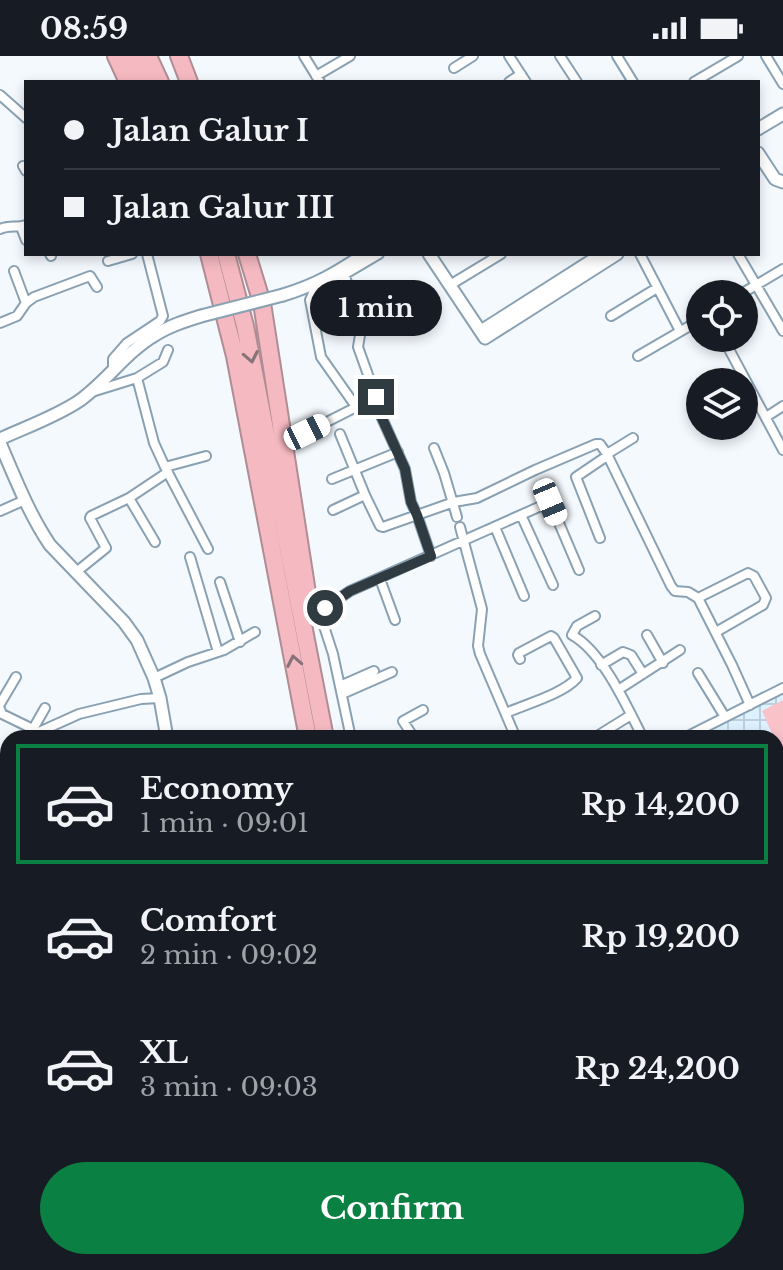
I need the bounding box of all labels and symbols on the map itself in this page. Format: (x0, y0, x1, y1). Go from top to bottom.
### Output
callout: 1 min (310, 281, 442, 337)
one-way arrow (241, 350, 258, 364)
route end (358, 379, 394, 415)
car (280, 411, 334, 453)
car (530, 475, 570, 529)
route start (307, 590, 343, 626)
one-way arrow (286, 655, 303, 668)

